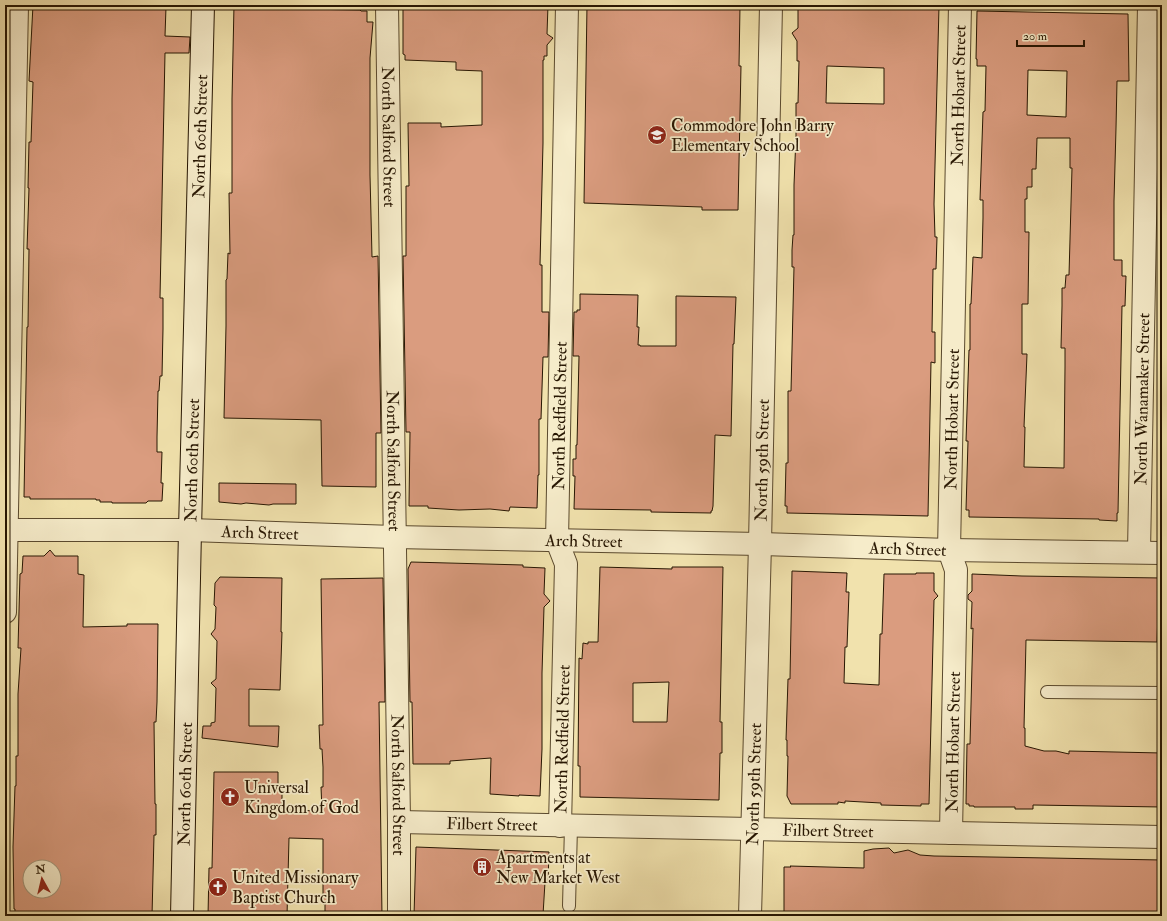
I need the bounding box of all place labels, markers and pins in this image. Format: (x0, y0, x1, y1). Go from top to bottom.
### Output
place label: Commodore John Barry Elementary School (671, 115, 834, 157)
school or university icon: Commodore John Barry Elementary School (646, 124, 668, 146)
place label: Universal Kingdom of God (244, 777, 360, 818)
church icon: Universal Kingdom of God (219, 786, 241, 808)
place label: Apartments at New Market West (495, 847, 620, 888)
building icon: Apartments at New Market West (471, 856, 493, 878)
place label: United Missionary Baptist Church (232, 867, 359, 909)
church icon: United Missionary Baptist Church (207, 876, 229, 898)

